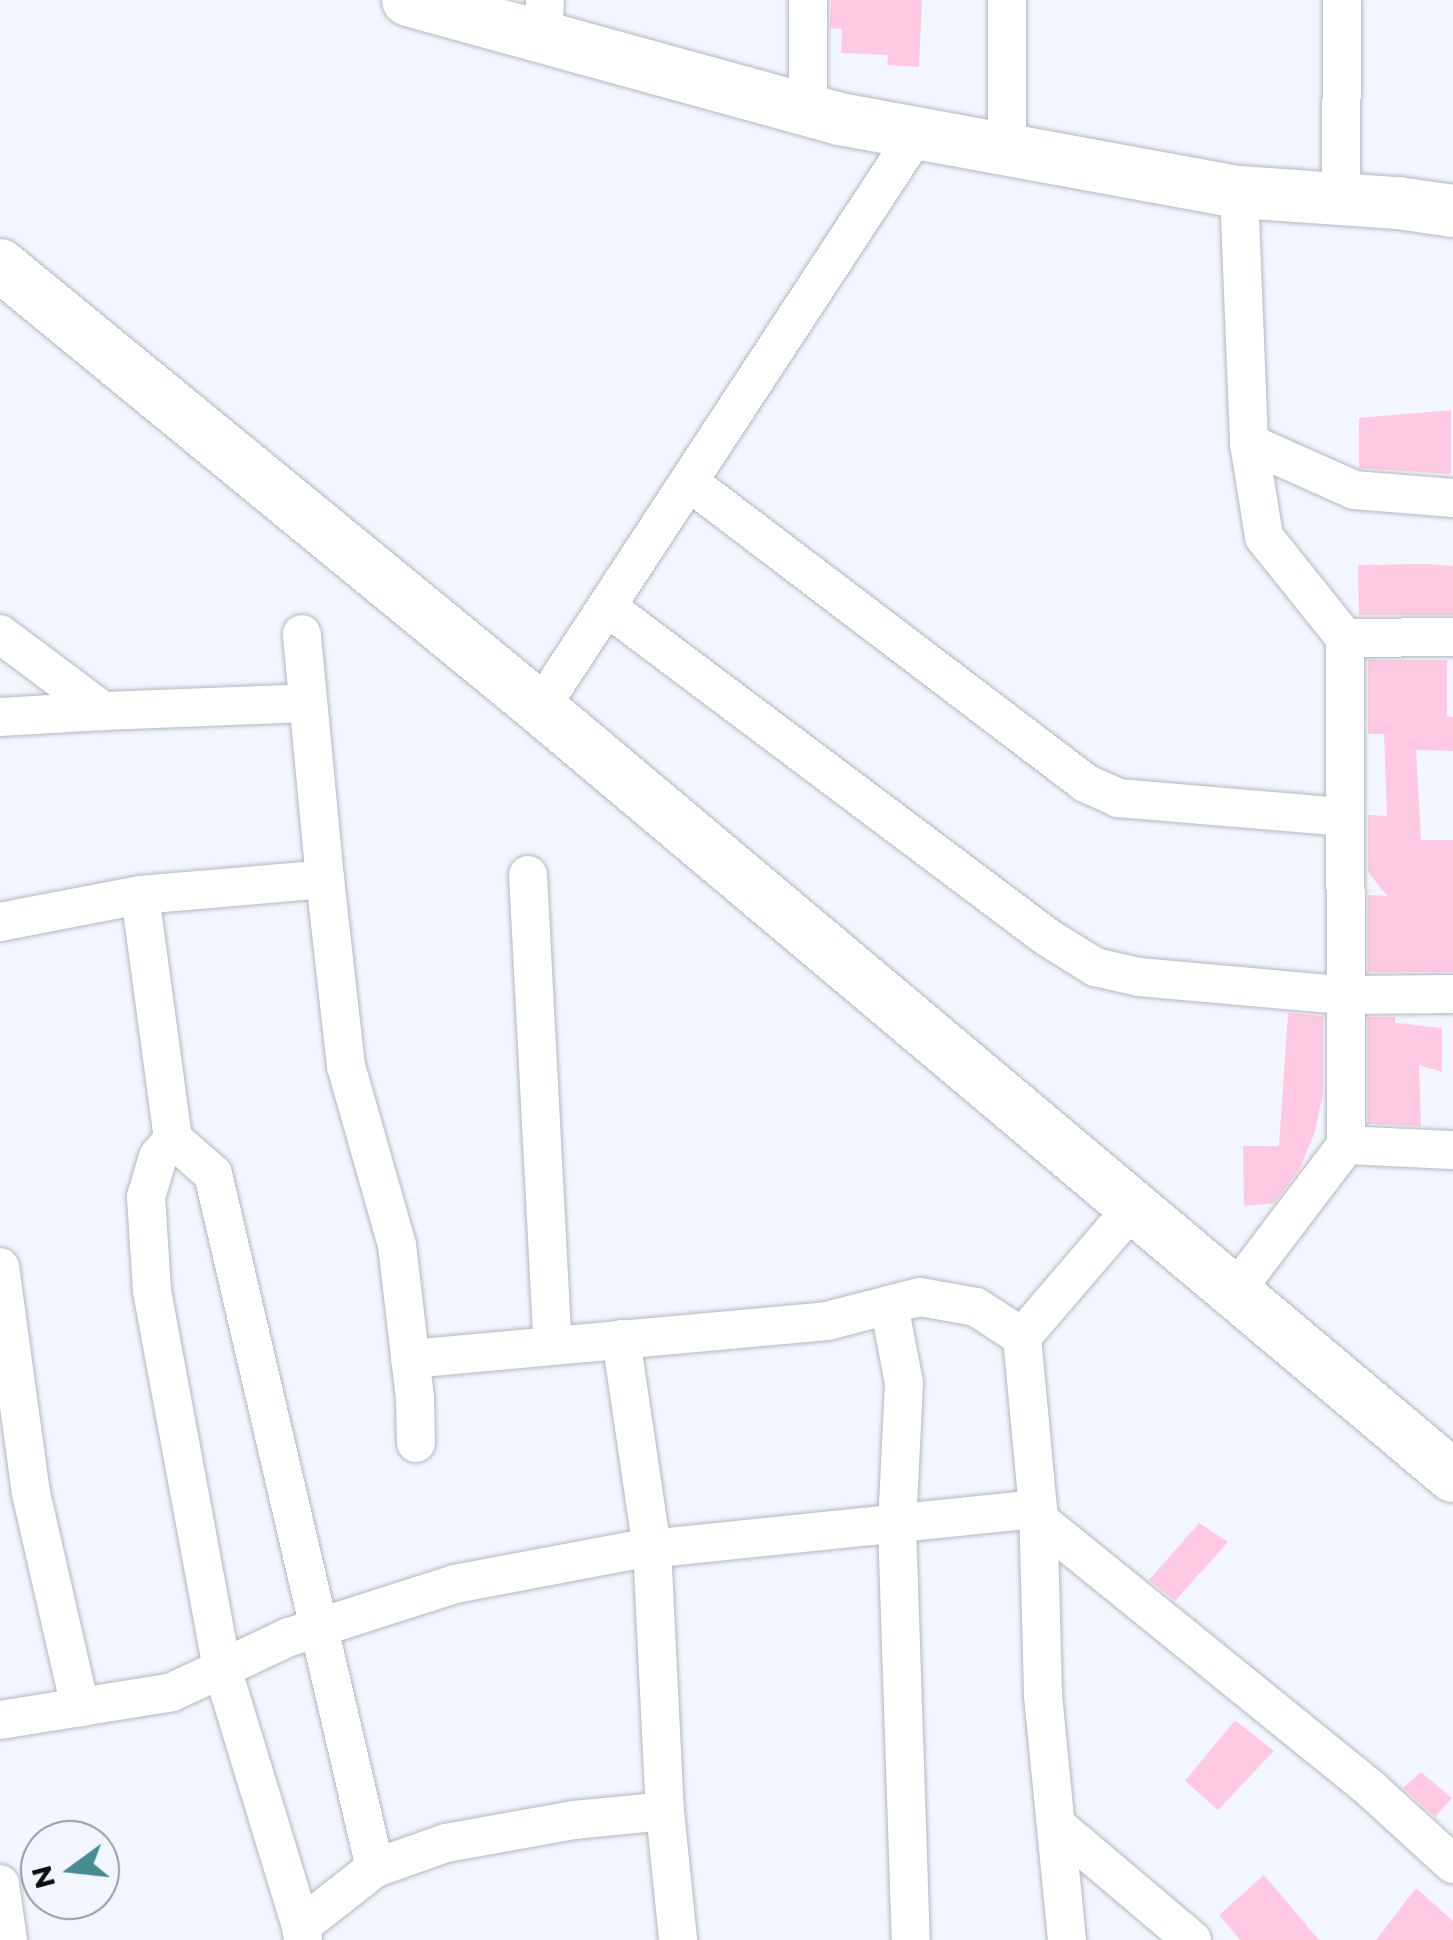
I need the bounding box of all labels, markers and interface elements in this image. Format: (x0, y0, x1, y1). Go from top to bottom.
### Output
north arrow (20, 1820, 120, 1920)
text: N (24, 1862, 62, 1893)

